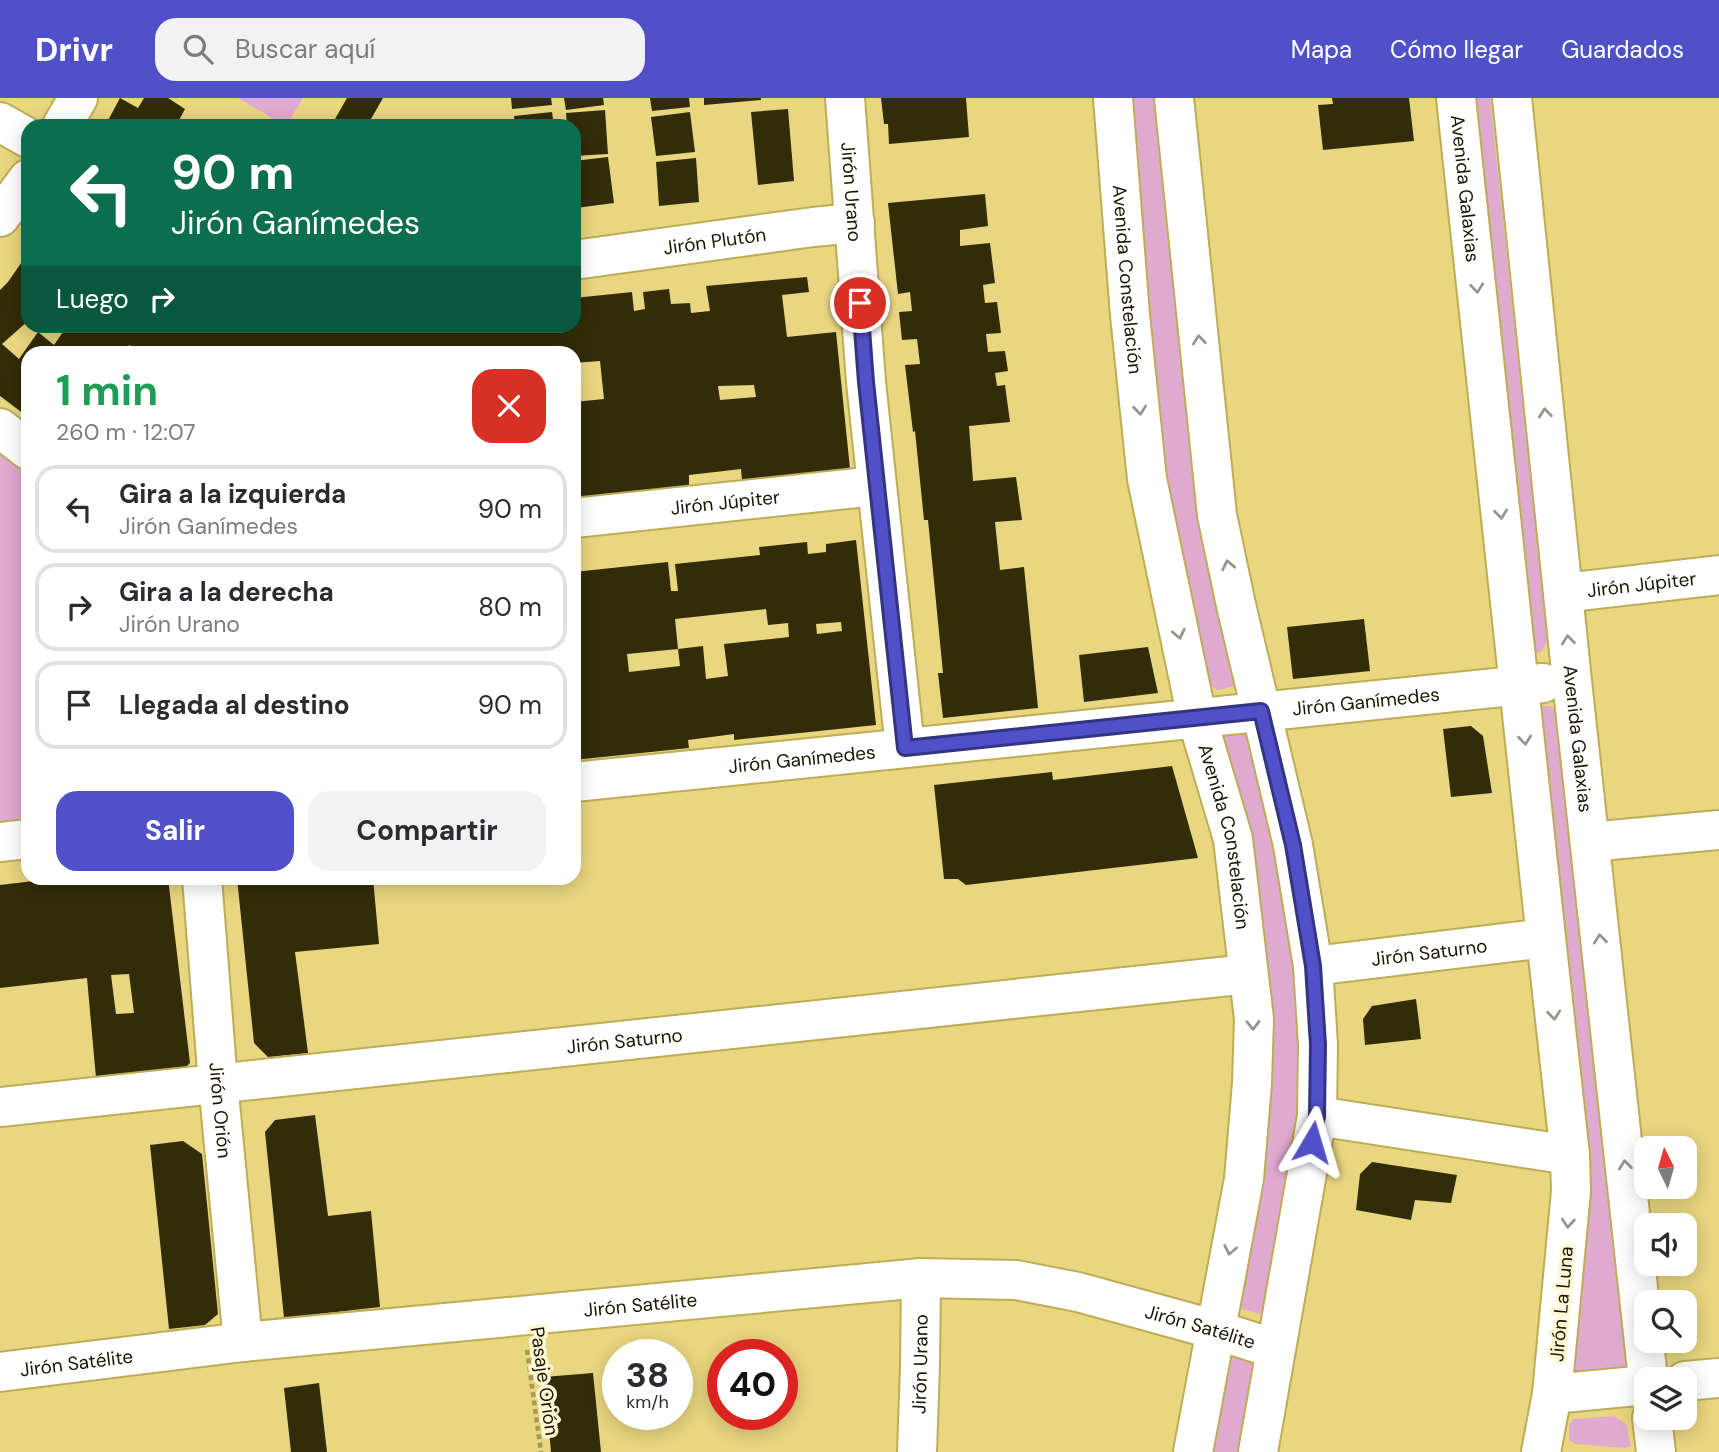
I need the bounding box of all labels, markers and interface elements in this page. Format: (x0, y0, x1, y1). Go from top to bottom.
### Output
search box (155, 18, 645, 81)
text: Drivr (35, 28, 113, 71)
icon: search (179, 30, 217, 68)
text: Buscar aquí (235, 32, 375, 66)
text: Mapa (1291, 34, 1352, 65)
text: Cómo llegar (1390, 34, 1523, 65)
text: Guardados (1561, 34, 1684, 65)
street label: Avenida Galaxias (1445, 114, 1486, 263)
text: 90 m (171, 140, 294, 204)
street label: Jirón Urano (835, 141, 868, 243)
icon: left (56, 147, 147, 238)
street label: Avenida Constelación (1107, 184, 1148, 375)
text: Jirón Ganímedes (171, 202, 420, 244)
street label: Jirón Plutón (662, 222, 768, 261)
pin (830, 273, 890, 333)
icon: right (143, 280, 181, 318)
text: Luego (56, 282, 129, 316)
one-way arrow (1469, 282, 1484, 293)
icon: arrive (841, 284, 879, 322)
one-way arrow (1192, 334, 1207, 346)
text: 1 min (56, 363, 158, 418)
button: close (472, 369, 546, 443)
one-way arrow (1132, 405, 1147, 416)
one-way arrow (1537, 407, 1552, 419)
text: 260 m · 12:07 (56, 417, 196, 447)
text: Gira a la izquierda (119, 477, 346, 511)
street label: Jirón Júpiter (669, 484, 781, 521)
icon: left (60, 490, 98, 528)
text: 90 m (478, 492, 542, 526)
one-way arrow (1494, 508, 1509, 520)
text: Jirón Ganímedes (119, 511, 298, 541)
one-way arrow (1221, 559, 1236, 571)
street label: Jirón Júpiter (1586, 566, 1698, 603)
text: Gira a la derecha (119, 575, 334, 609)
icon: right (60, 588, 98, 626)
text: 80 m (478, 590, 542, 624)
text: Jirón Urano (119, 609, 240, 639)
one-way arrow (1170, 628, 1185, 640)
one-way arrow (1561, 634, 1576, 645)
street label: Avenida Galaxias (1557, 664, 1598, 814)
street label: Jirón Ganímedes (1291, 682, 1441, 722)
icon: arrive (60, 686, 98, 724)
text: Llegada al destino (119, 688, 350, 722)
text: 90 m (478, 688, 542, 722)
one-way arrow (1518, 734, 1533, 746)
street label: Jirón Ganímedes (727, 739, 877, 779)
street label: Avenida Constelación (1192, 741, 1255, 931)
button: Salir (56, 791, 294, 871)
button: Compartir (308, 791, 546, 871)
street label: Jirón Saturno (1370, 933, 1489, 972)
one-way arrow (1593, 933, 1608, 945)
one-way arrow (1547, 1009, 1562, 1021)
one-way arrow (1245, 1020, 1261, 1030)
street label: Jirón Saturno (565, 1022, 684, 1060)
street label: Jirón Orión (203, 1061, 237, 1160)
position arrow (1275, 1105, 1349, 1179)
north arrow (1634, 1136, 1698, 1199)
map controls (1634, 1136, 1697, 1430)
one-way arrow (1617, 1159, 1632, 1171)
button: sound (1634, 1213, 1697, 1276)
one-way arrow (1561, 1218, 1576, 1229)
one-way arrow (1223, 1244, 1238, 1256)
street label: Jirón La Luna (1544, 1245, 1579, 1363)
street label: Jirón Satélite (583, 1287, 698, 1323)
button: search (1634, 1290, 1697, 1353)
street label: Jirón Satélite (1142, 1299, 1259, 1355)
street label: Jirón Urano (906, 1314, 934, 1414)
street label: Pasaje Orión (524, 1325, 565, 1437)
speed limit sign: 40 (707, 1339, 798, 1430)
street label: Jirón Satélite (18, 1344, 135, 1382)
text: 38 (626, 1352, 669, 1398)
button: layers (1634, 1367, 1697, 1430)
text: km/h (626, 1390, 669, 1414)

